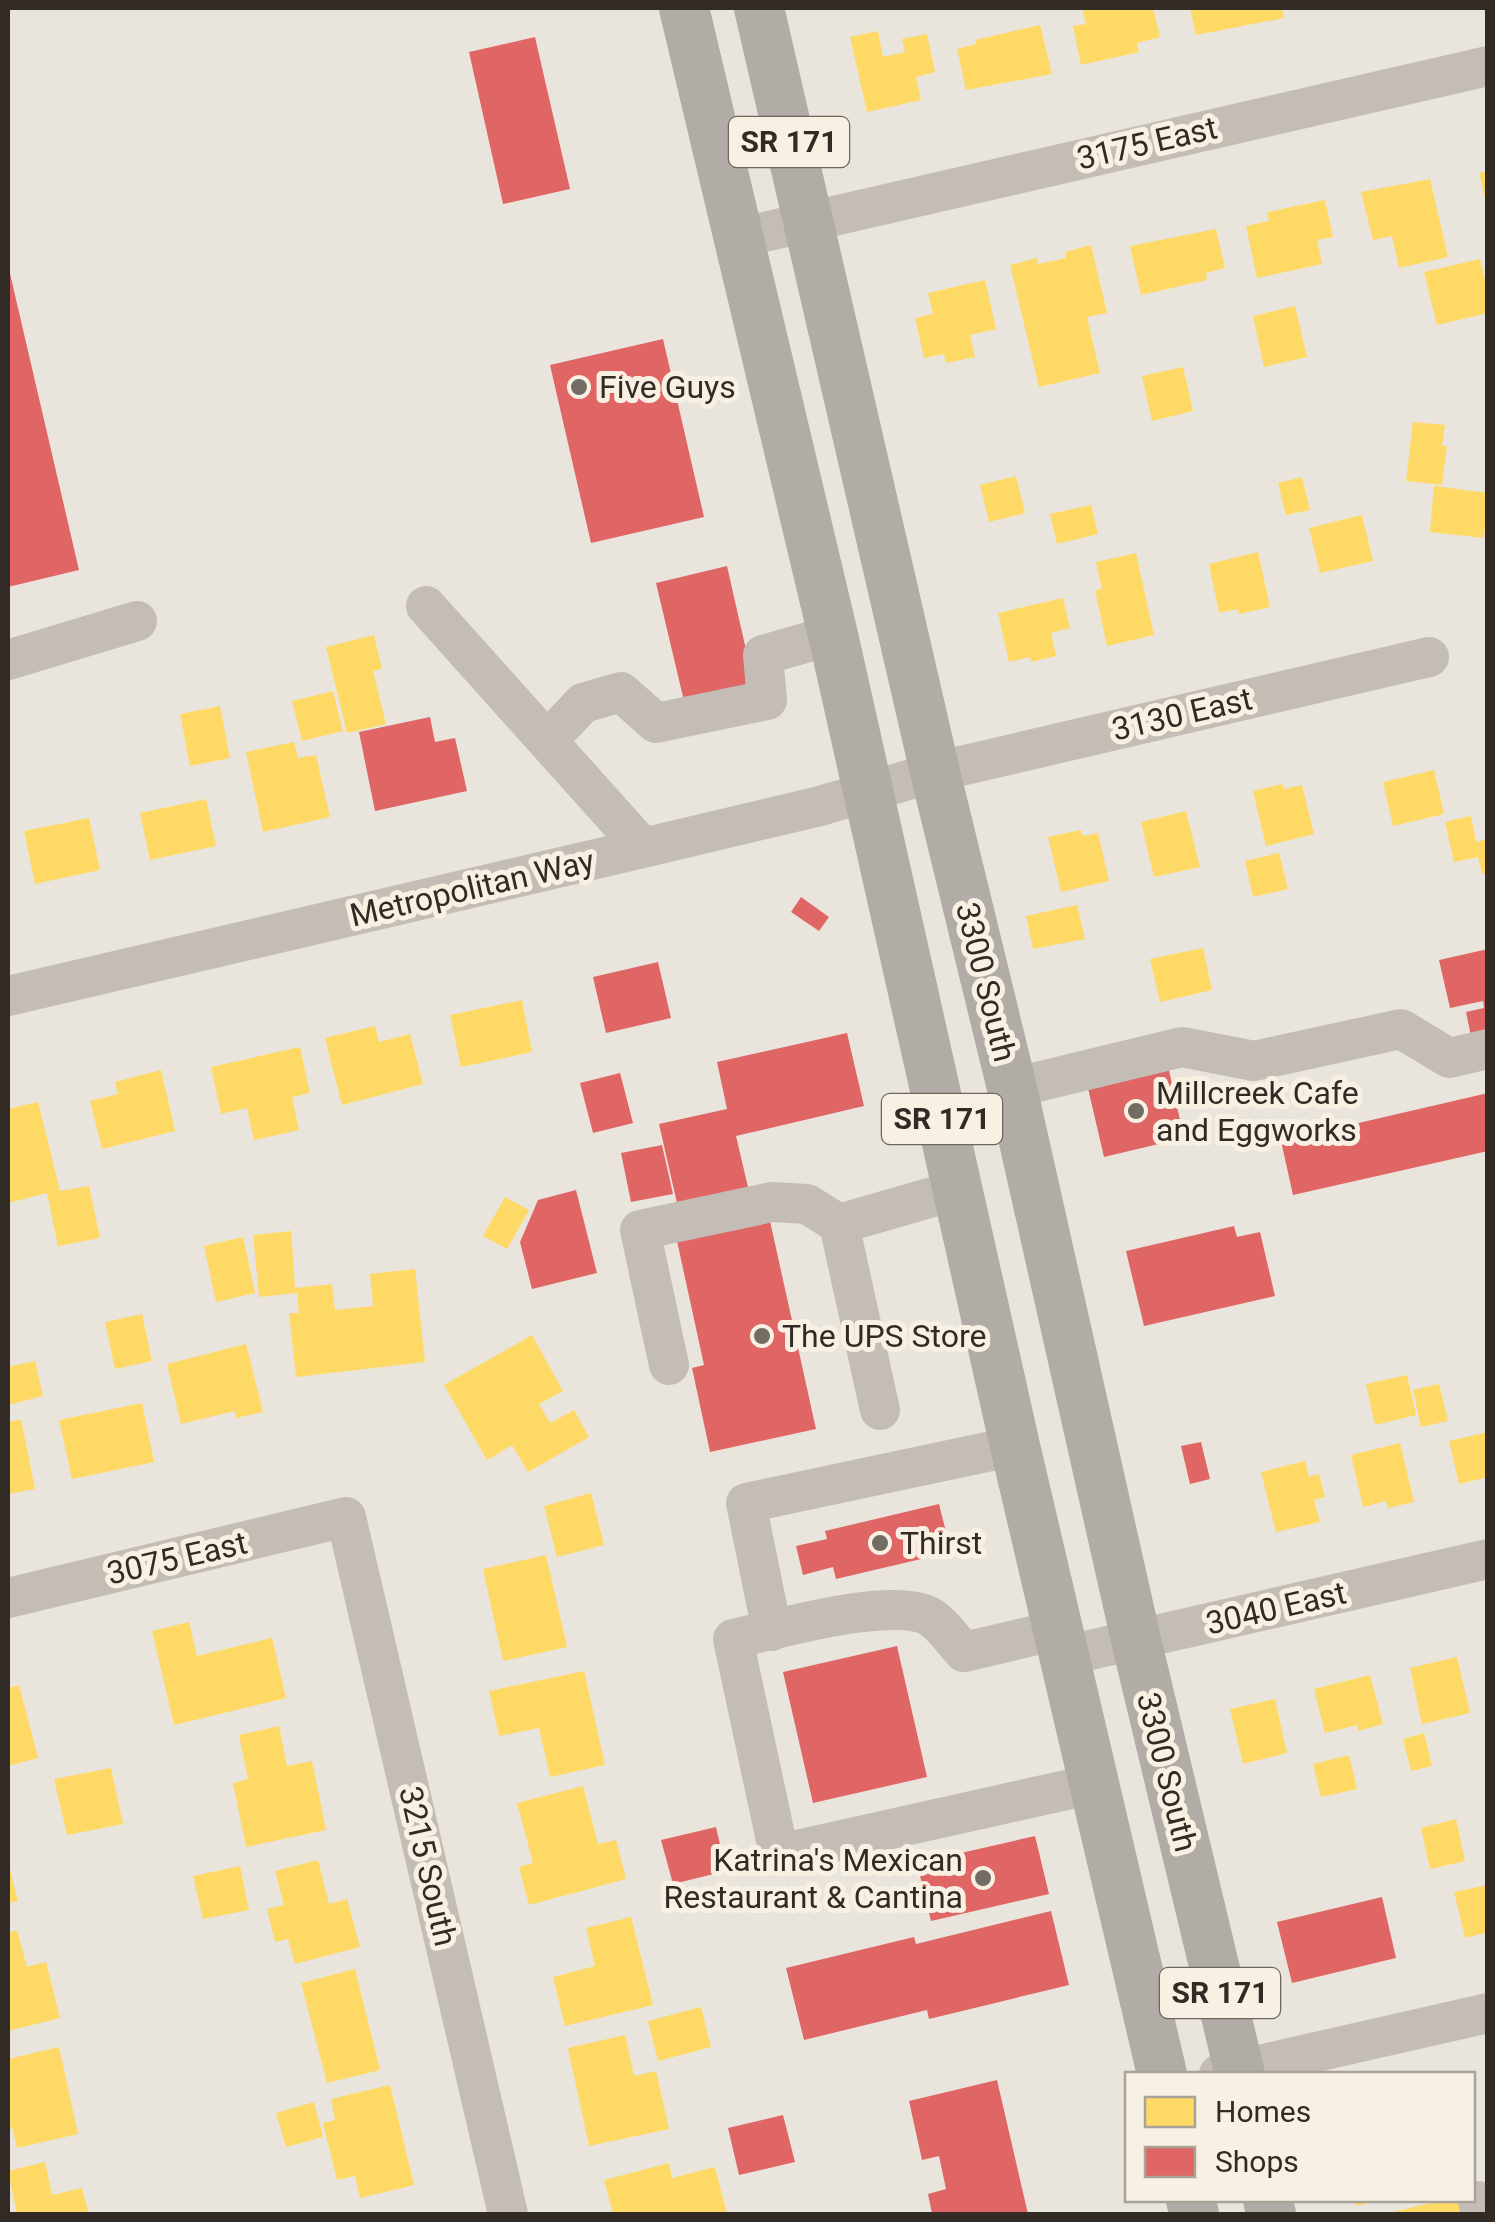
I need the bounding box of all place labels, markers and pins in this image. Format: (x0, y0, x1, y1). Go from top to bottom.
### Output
place label: Five Guys (599, 368, 736, 406)
marker: Five Guys (568, 376, 590, 398)
place label: Millcreek Cafe and Eggworks (1156, 1074, 1359, 1149)
marker: Millcreek Cafe and Eggworks (1125, 1100, 1147, 1122)
place label: The UPS Store (782, 1317, 986, 1355)
marker: The UPS Store (751, 1325, 773, 1347)
place label: Thirst (900, 1524, 982, 1562)
marker: Thirst (869, 1532, 891, 1554)
place label: Katrina's Mexican Restaurant & Cantina (664, 1841, 963, 1916)
marker: Katrina's Mexican Restaurant & Cantina (972, 1867, 994, 1889)

